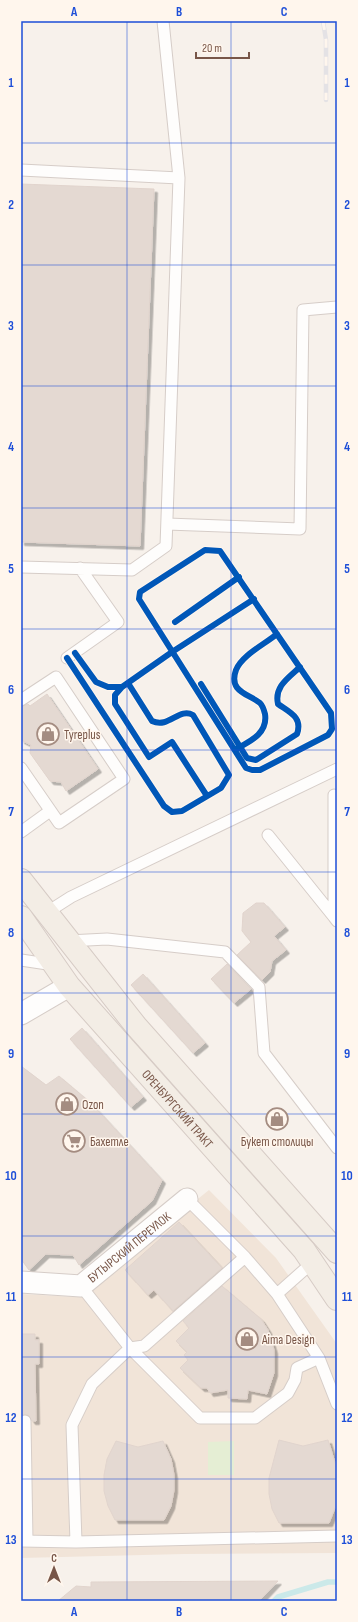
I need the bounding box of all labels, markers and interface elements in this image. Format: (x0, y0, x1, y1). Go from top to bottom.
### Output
text: A (70, 4, 78, 20)
text: B (176, 4, 182, 20)
text: C (281, 4, 288, 20)
scale bar (196, 34, 249, 60)
text: 20 m (202, 41, 222, 56)
text: 1 (8, 75, 14, 91)
text: 1 (344, 75, 350, 91)
text: 2 (8, 197, 14, 213)
text: 2 (344, 197, 350, 213)
text: 3 (8, 318, 14, 334)
text: 3 (344, 318, 350, 334)
text: 4 (8, 439, 14, 455)
text: 4 (344, 439, 350, 455)
text: 5 (8, 561, 14, 577)
text: 5 (344, 561, 350, 577)
text: 6 (8, 682, 14, 698)
text: 6 (344, 682, 350, 698)
shop icon: Tyreplus (35, 721, 61, 747)
place label: Tyreplus (64, 727, 101, 743)
text: 7 (8, 804, 14, 820)
text: 7 (344, 804, 350, 820)
text: 8 (8, 925, 14, 941)
text: 8 (344, 925, 350, 941)
text: 9 (8, 1046, 14, 1062)
text: 9 (344, 1046, 350, 1062)
street label: ОРЕНБУРГСКИЙ ТРАКТ (138, 1067, 216, 1152)
shop icon: Ozon (54, 1091, 80, 1117)
place label: Ozon (82, 1097, 104, 1113)
shop icon: Букет столицы (264, 1106, 290, 1132)
supermarket icon: Бахетле (61, 1128, 87, 1154)
place label: Бахетле (90, 1134, 129, 1150)
place label: Букет столицы (241, 1134, 313, 1150)
text: 10 (5, 1168, 17, 1184)
text: 10 (341, 1168, 353, 1184)
street label: БУТЫРСКИЙ ПЕРЕУЛОК (85, 1209, 174, 1286)
text: 11 (6, 1289, 16, 1305)
text: 11 (342, 1289, 352, 1305)
shop icon: Aima Design (234, 1326, 260, 1352)
place label: Aima Design (261, 1332, 315, 1348)
text: 12 (6, 1410, 17, 1426)
text: 12 (342, 1410, 353, 1426)
text: 13 (6, 1532, 17, 1548)
text: 13 (342, 1532, 353, 1548)
north arrow (34, 1548, 74, 1588)
text: С (51, 1552, 57, 1565)
text: A (70, 1604, 78, 1620)
text: B (176, 1604, 182, 1620)
text: C (281, 1604, 288, 1620)

